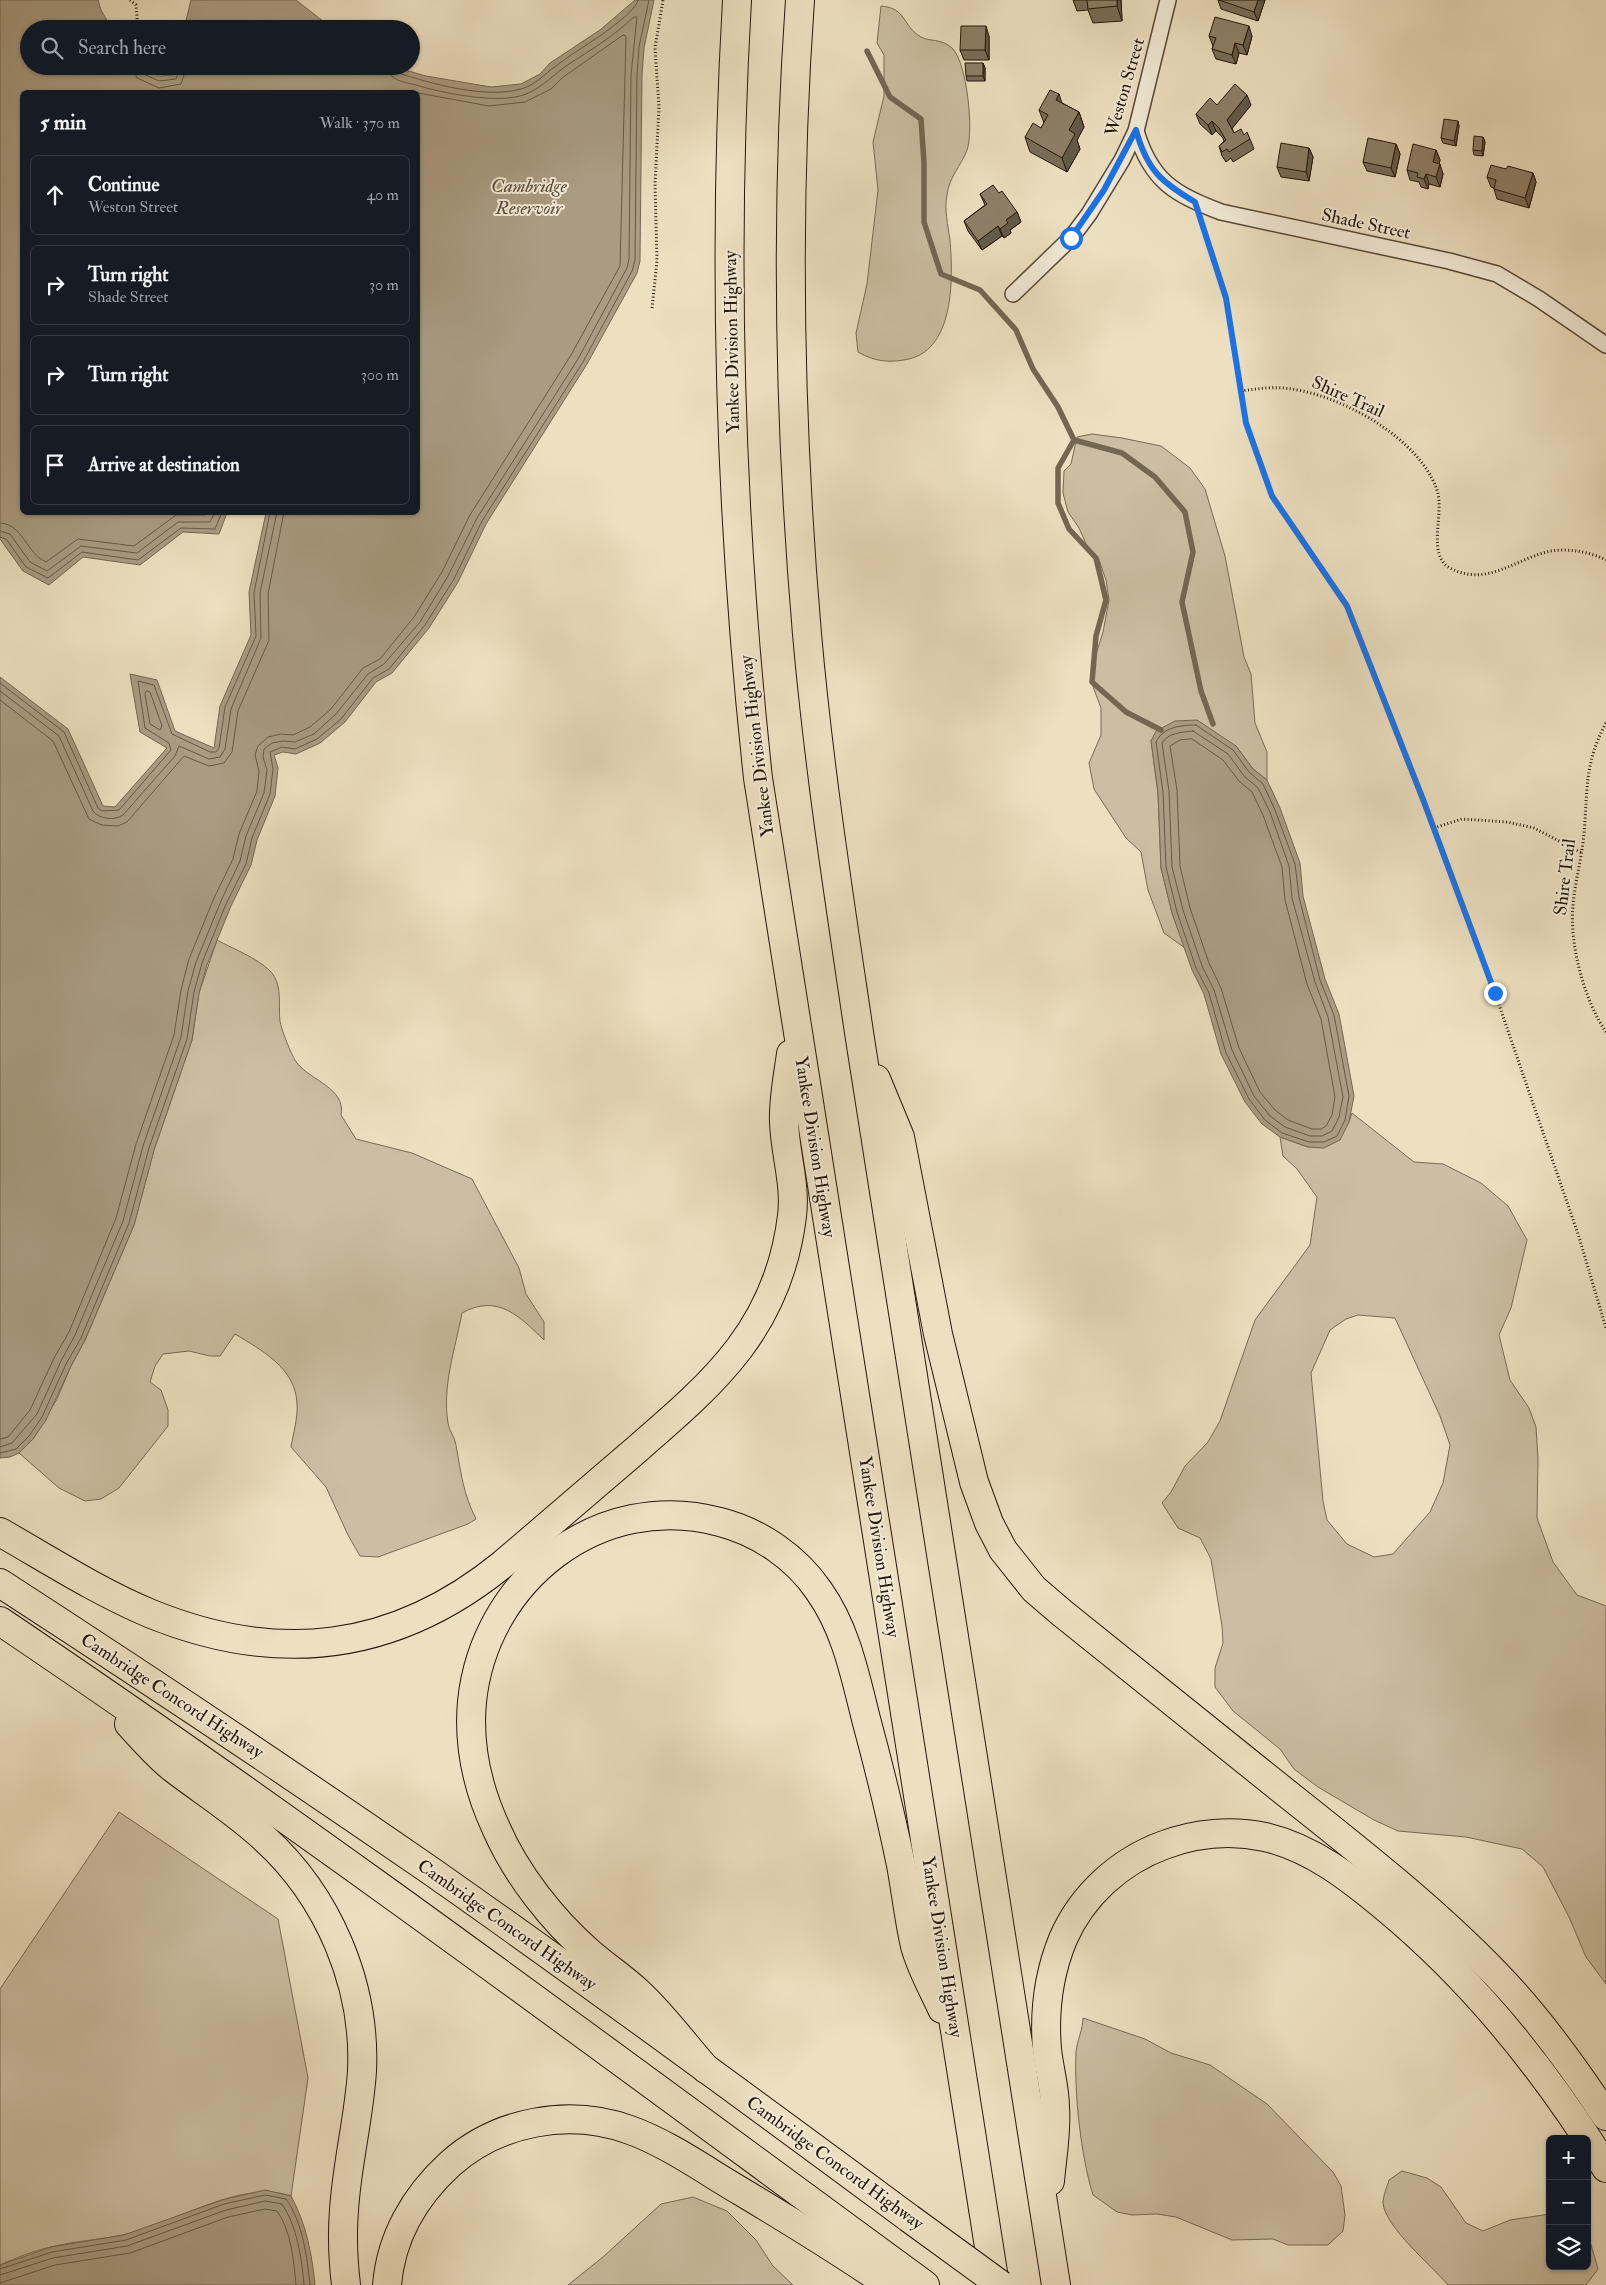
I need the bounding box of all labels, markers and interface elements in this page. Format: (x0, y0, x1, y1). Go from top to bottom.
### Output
search box (20, 20, 420, 75)
icon: search (38, 34, 66, 62)
street label: Weston Street (1100, 35, 1150, 140)
text: Search here (78, 36, 166, 60)
text: 5 min (40, 109, 86, 136)
text: Walk · 370 m (319, 113, 400, 133)
text: Continue (88, 173, 159, 197)
water label: Cambridge Reservoir (491, 174, 568, 220)
icon: ahead (41, 181, 69, 209)
text: 40 m (366, 185, 399, 205)
text: Weston Street (88, 197, 178, 217)
street label: Shade Street (1319, 203, 1413, 245)
route start (1060, 227, 1083, 250)
street label: Yankee Division Highway (719, 249, 745, 434)
text: Turn right (88, 263, 168, 287)
icon: right (41, 271, 69, 299)
text: 30 m (369, 275, 399, 295)
text: Shade Street (88, 287, 168, 307)
icon: right (41, 361, 69, 389)
text: Turn right (88, 363, 168, 387)
text: 300 m (361, 365, 399, 385)
street label: Shire Trail (1308, 371, 1388, 423)
icon: arrive (41, 451, 69, 479)
text: Arrive at destination (88, 453, 240, 477)
street label: Yankee Division Highway (734, 653, 780, 838)
street label: Shire Trail (1549, 837, 1581, 917)
route end (1484, 982, 1507, 1005)
street label: Yankee Division Highway (789, 1055, 841, 1240)
street label: Yankee Division Highway (853, 1455, 905, 1640)
street label: Cambridge Concord Highway (76, 1628, 269, 1764)
street label: Cambridge Concord Highway (413, 1854, 602, 1996)
street label: Yankee Division Highway (916, 1855, 968, 2040)
street label: Cambridge Concord Highway (742, 2091, 929, 2236)
map controls (1546, 2135, 1591, 2270)
button: + (1546, 2135, 1591, 2180)
button: − (1546, 2180, 1591, 2225)
button: layers (1546, 2225, 1591, 2270)

